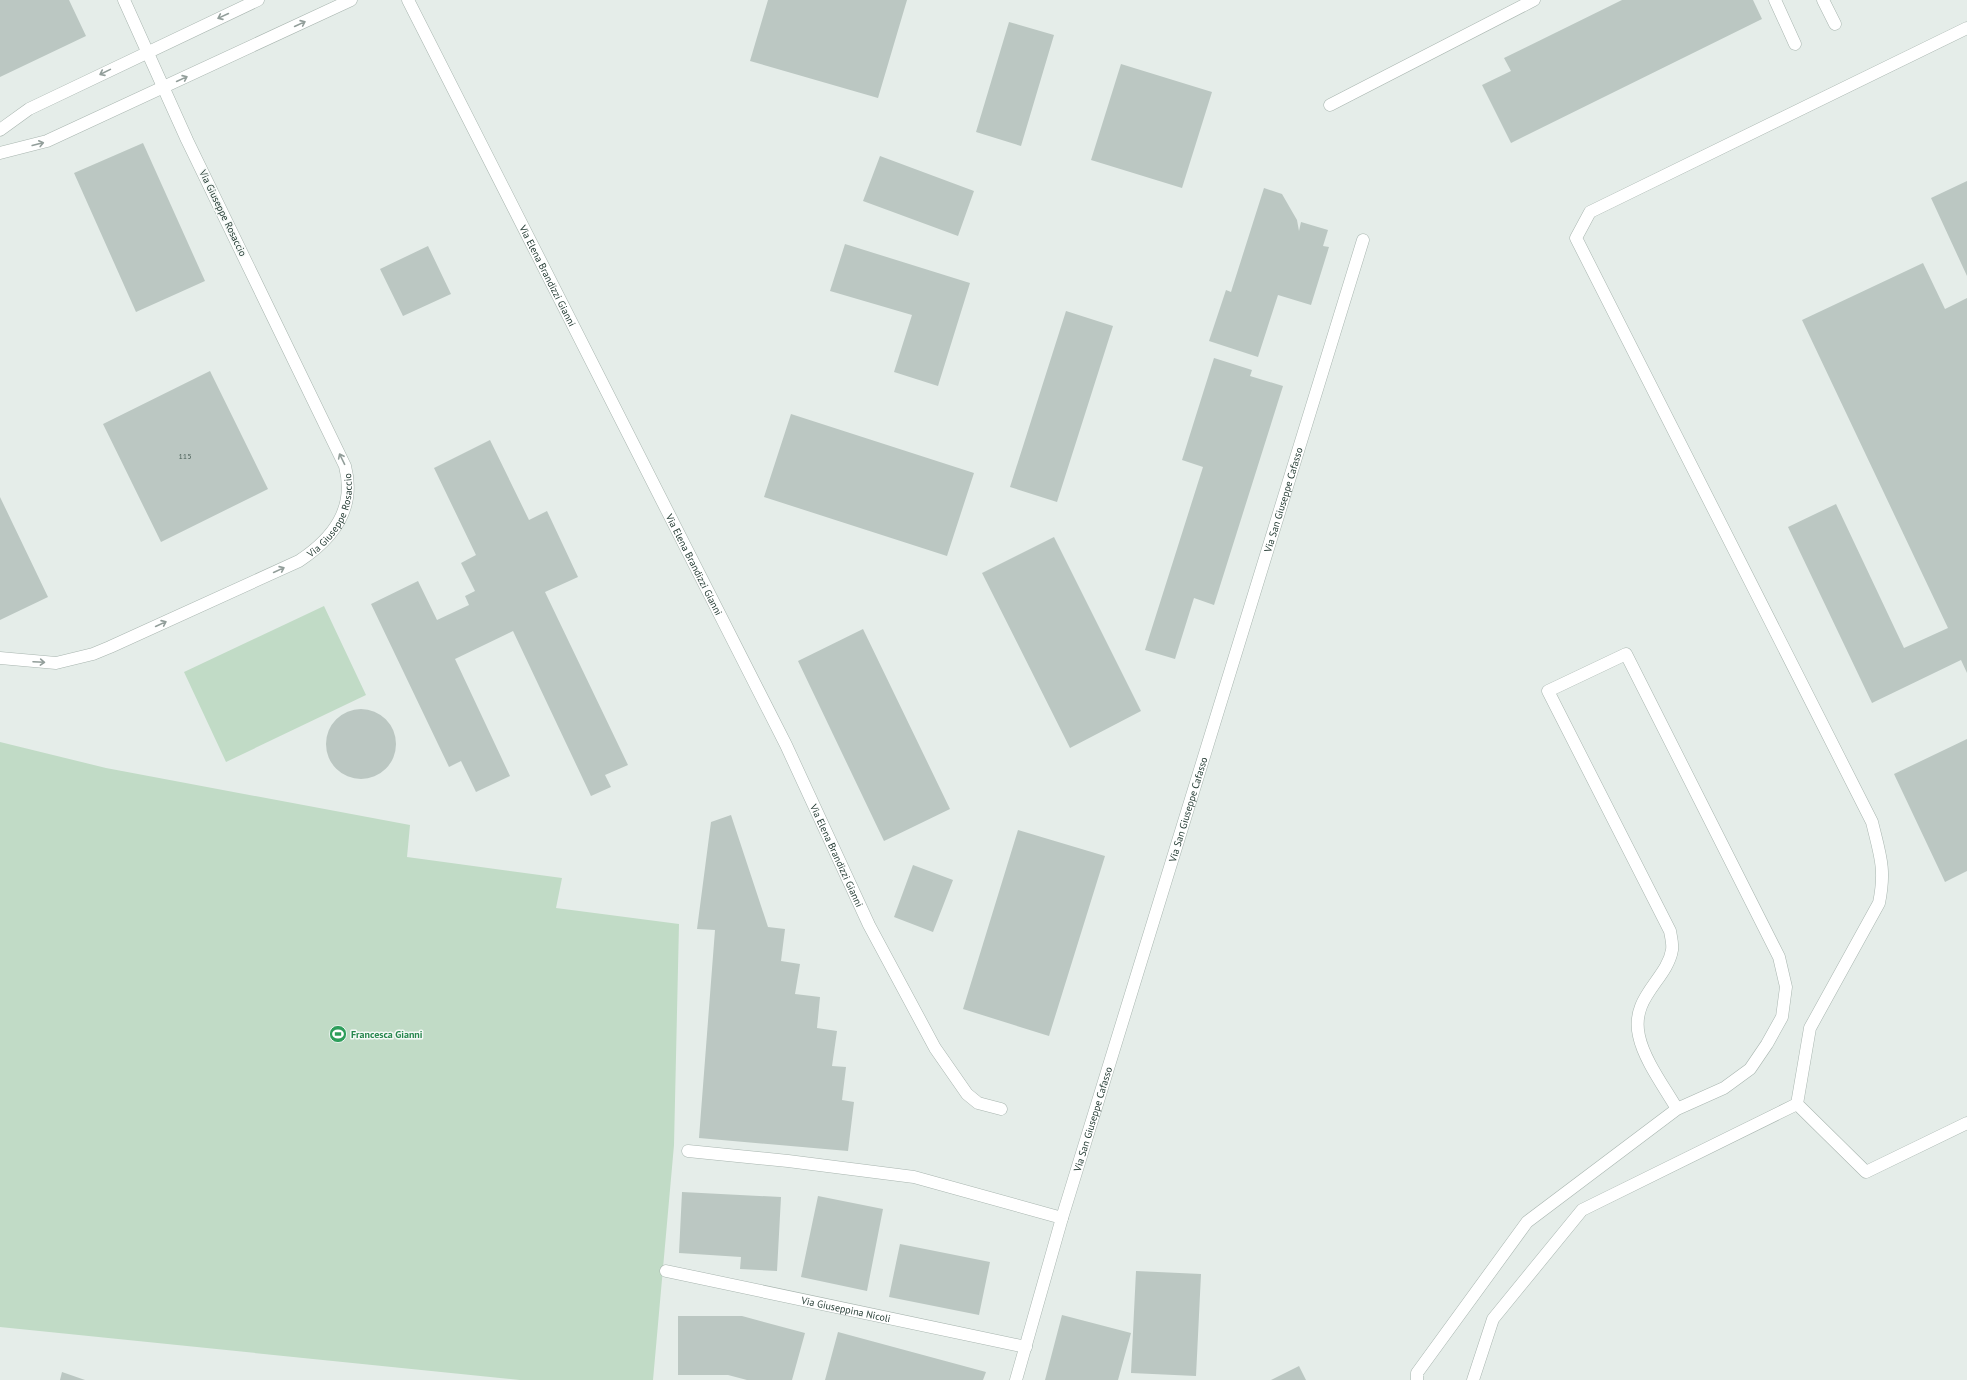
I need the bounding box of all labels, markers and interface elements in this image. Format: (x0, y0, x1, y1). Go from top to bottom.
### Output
one-way arrow (217, 13, 229, 21)
one-way arrow (293, 20, 305, 27)
one-way arrow (99, 69, 111, 76)
one-way arrow (175, 75, 187, 82)
one-way arrow (31, 139, 44, 147)
street label: Via Giuseppe Rosaccio (196, 167, 250, 258)
street label: Via Elena Brandizzi Gianni (516, 222, 579, 328)
street label: Via San Giuseppe Cafasso (1261, 446, 1305, 555)
house number: 115 (178, 451, 192, 461)
one-way arrow (338, 453, 345, 465)
street label: Via Giuseppe Rosaccio (303, 473, 354, 560)
street label: Via Elena Brandizzi Gianni (663, 511, 726, 617)
one-way arrow (273, 565, 285, 573)
one-way arrow (155, 620, 167, 627)
one-way arrow (32, 659, 45, 666)
street label: Via San Giuseppe Cafasso (1165, 755, 1210, 864)
street label: Via Elena Brandizzi Gianni (807, 801, 866, 909)
sports icon: Francesca Gianni (328, 1024, 348, 1044)
place label: Francesca Gianni (351, 1028, 423, 1041)
street label: Via San Giuseppe Cafasso (1070, 1065, 1115, 1174)
street label: Via Giuseppina Nicoli (799, 1293, 892, 1325)

